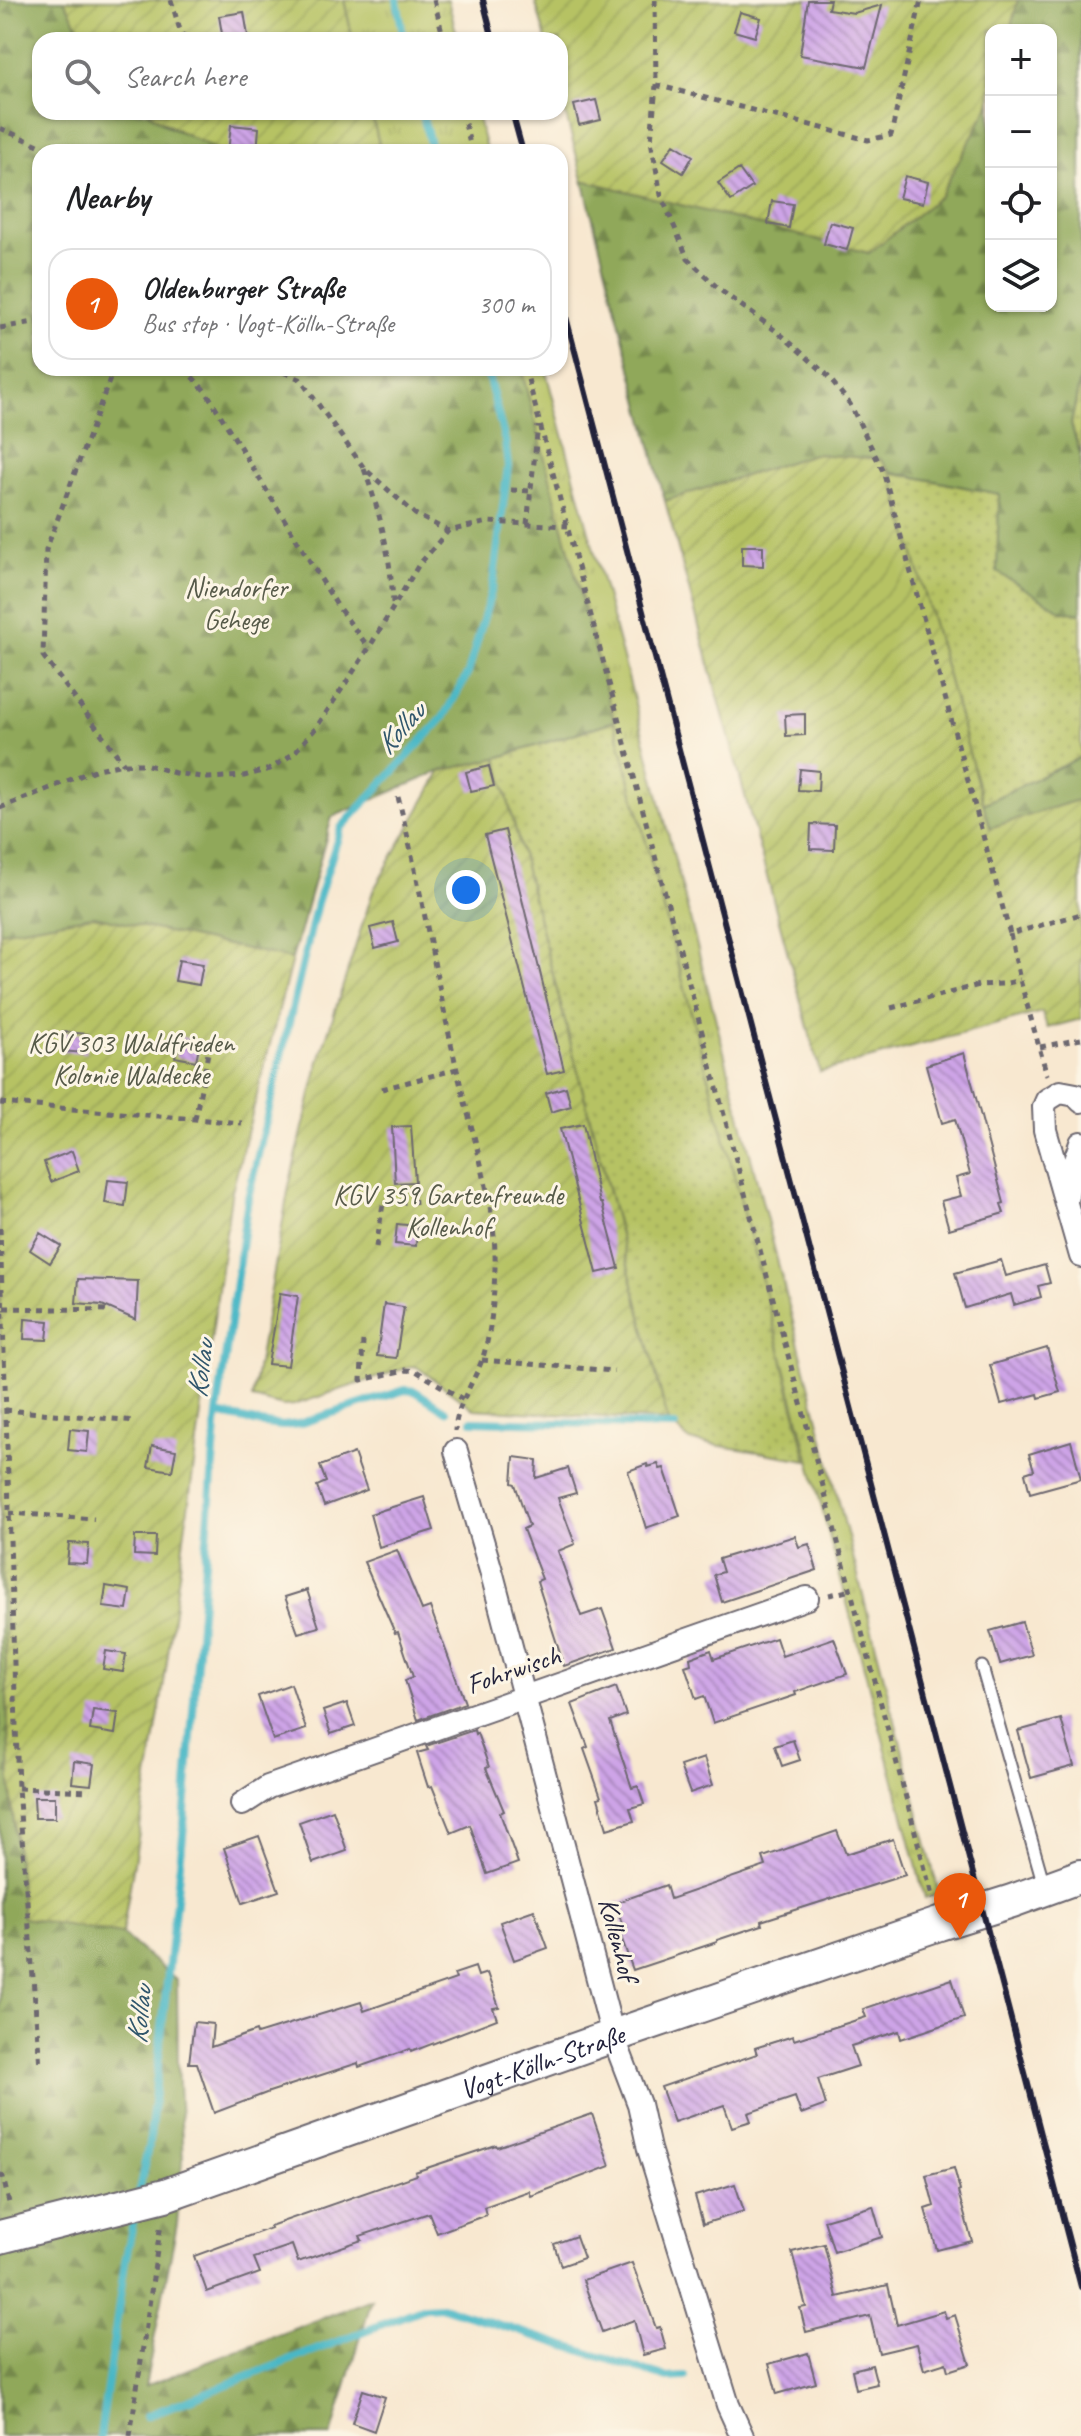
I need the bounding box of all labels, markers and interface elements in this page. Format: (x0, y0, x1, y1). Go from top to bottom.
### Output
map controls (985, 24, 1057, 312)
button: + (985, 24, 1057, 96)
search box (32, 32, 568, 120)
icon: search (60, 54, 104, 98)
text: Search here (124, 57, 246, 95)
button: − (985, 96, 1057, 168)
button: locate (985, 168, 1057, 240)
text: Nearby (64, 175, 150, 218)
button: layers (985, 240, 1057, 312)
text: Oldenburger Straße (142, 269, 344, 307)
text: 1 (86, 288, 98, 321)
text: 300 m (478, 288, 534, 321)
text: Bus stop · Vogt-Kölln-Straße (142, 307, 394, 340)
park label: Niendorfer Gehege (185, 570, 289, 637)
water label: Kollau (367, 691, 436, 762)
your location (446, 870, 486, 910)
park label: KGV 303 Waldfrieden Kolonie Waldecke (28, 1025, 235, 1092)
park label: KGV 359 Gartenfreunde Kollenhof (333, 1177, 565, 1244)
water label: Kollau (177, 1334, 223, 1400)
street label: Fohrwisch (462, 1637, 565, 1702)
pin: 1 (934, 1873, 986, 1939)
street label: Kollenhof (591, 1894, 648, 1990)
water label: Kollau (117, 1981, 161, 2045)
street label: Vogt-Kölln-Straße (455, 2016, 631, 2107)

